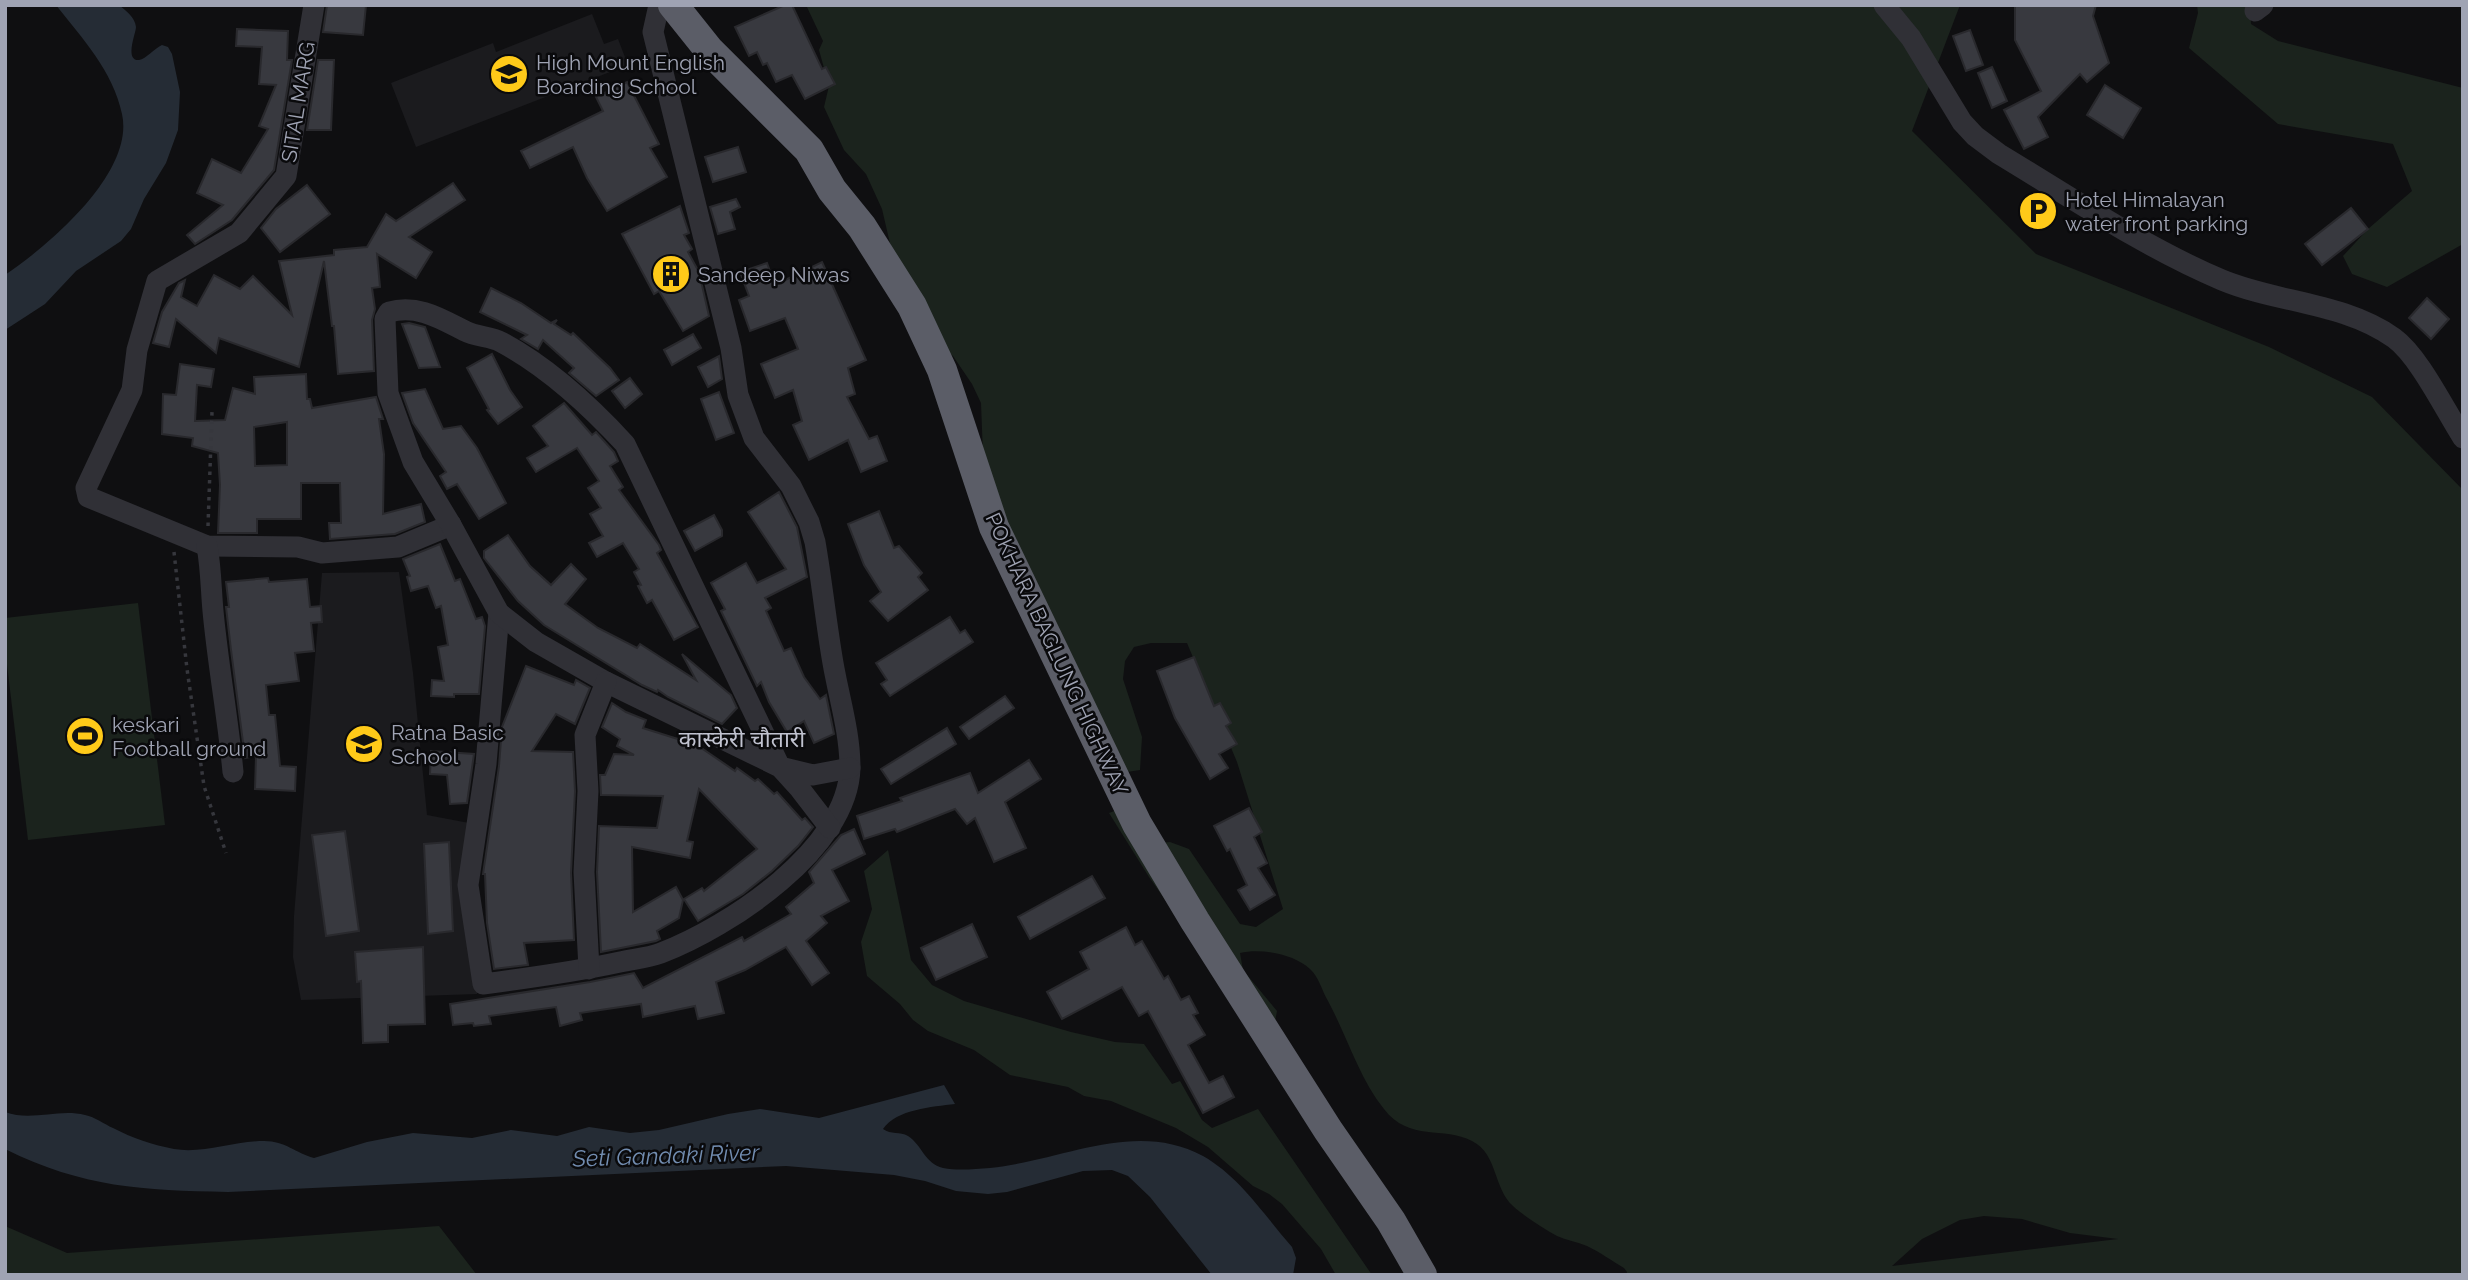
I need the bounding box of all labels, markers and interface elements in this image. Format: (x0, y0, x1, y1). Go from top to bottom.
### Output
street label: SITAL MARG (276, 40, 320, 164)
place label: High Mount English Boarding School (536, 50, 725, 99)
school or university icon: High Mount English Boarding School (488, 53, 530, 95)
place label: Hotel Himalayan water front parking (2065, 187, 2248, 236)
parking icon: Hotel Himalayan water front parking (2017, 190, 2059, 232)
building icon: Sandeep Niwas (650, 253, 692, 295)
place label: Sandeep Niwas (698, 262, 850, 287)
street label: POKHARA BAGLUNG HIGHWAY (980, 509, 1134, 800)
place label: keskari Football ground (112, 712, 266, 761)
sports icon: keskari Football ground (64, 715, 106, 757)
place label: Ratna Basic School (391, 720, 504, 769)
school or university icon: Ratna Basic School (343, 723, 385, 765)
district label: कास्केरी चौतारी (679, 725, 806, 752)
water label: Seti Gandaki River (571, 1138, 761, 1172)

